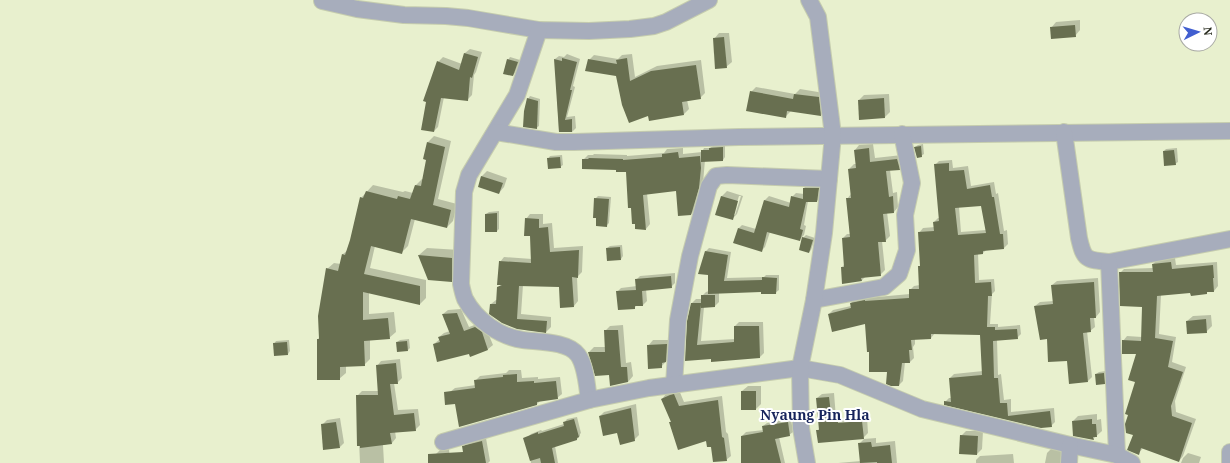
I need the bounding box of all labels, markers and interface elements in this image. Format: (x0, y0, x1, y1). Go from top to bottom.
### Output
north arrow (1178, 12, 1218, 52)
text: N (1201, 26, 1216, 36)
district label: Nyaung Pin Hla (760, 405, 870, 424)

